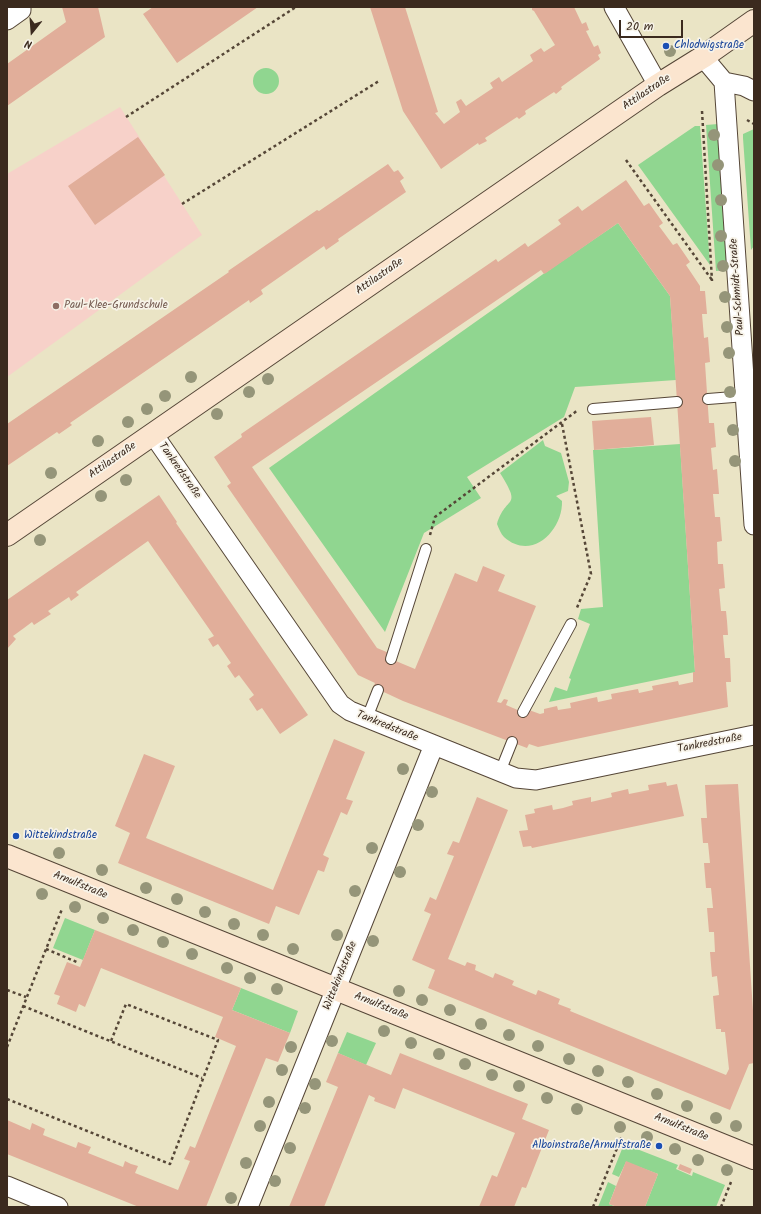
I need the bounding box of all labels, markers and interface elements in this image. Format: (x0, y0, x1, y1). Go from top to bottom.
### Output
north arrow (12, 12, 52, 52)
scale bar (621, 12, 685, 38)
text: 20 m (626, 17, 653, 36)
text: N (23, 34, 34, 53)
place label: Chlodwigstraße (674, 39, 744, 53)
marker: Chlodwigstraße (661, 41, 671, 51)
street label: Attilastraße (621, 72, 673, 114)
street label: Paul-Schmidt-Straße (728, 238, 748, 336)
street label: Attilastraße (354, 256, 406, 298)
place label: Paul-Klee-Grundschule (64, 299, 168, 313)
marker: Paul-Klee-Grundschule (51, 301, 61, 311)
street label: Attilastraße (87, 440, 139, 482)
street label: Tankredstraße (155, 440, 203, 502)
street label: Tankredstraße (354, 709, 420, 745)
street label: Tankredstraße (677, 731, 743, 757)
place label: Wittekindstraße (24, 829, 97, 843)
marker: Wittekindstraße (11, 831, 21, 841)
street label: Arnulfstraße (51, 869, 109, 903)
street label: Wittekindstraße (321, 940, 361, 1012)
street label: Arnulfstraße (352, 990, 410, 1024)
street label: Arnulfstraße (652, 1111, 710, 1145)
place label: Alboinstraße/Arnulfstraße (532, 1139, 651, 1153)
marker: Alboinstraße/Arnulfstraße (654, 1141, 664, 1151)

